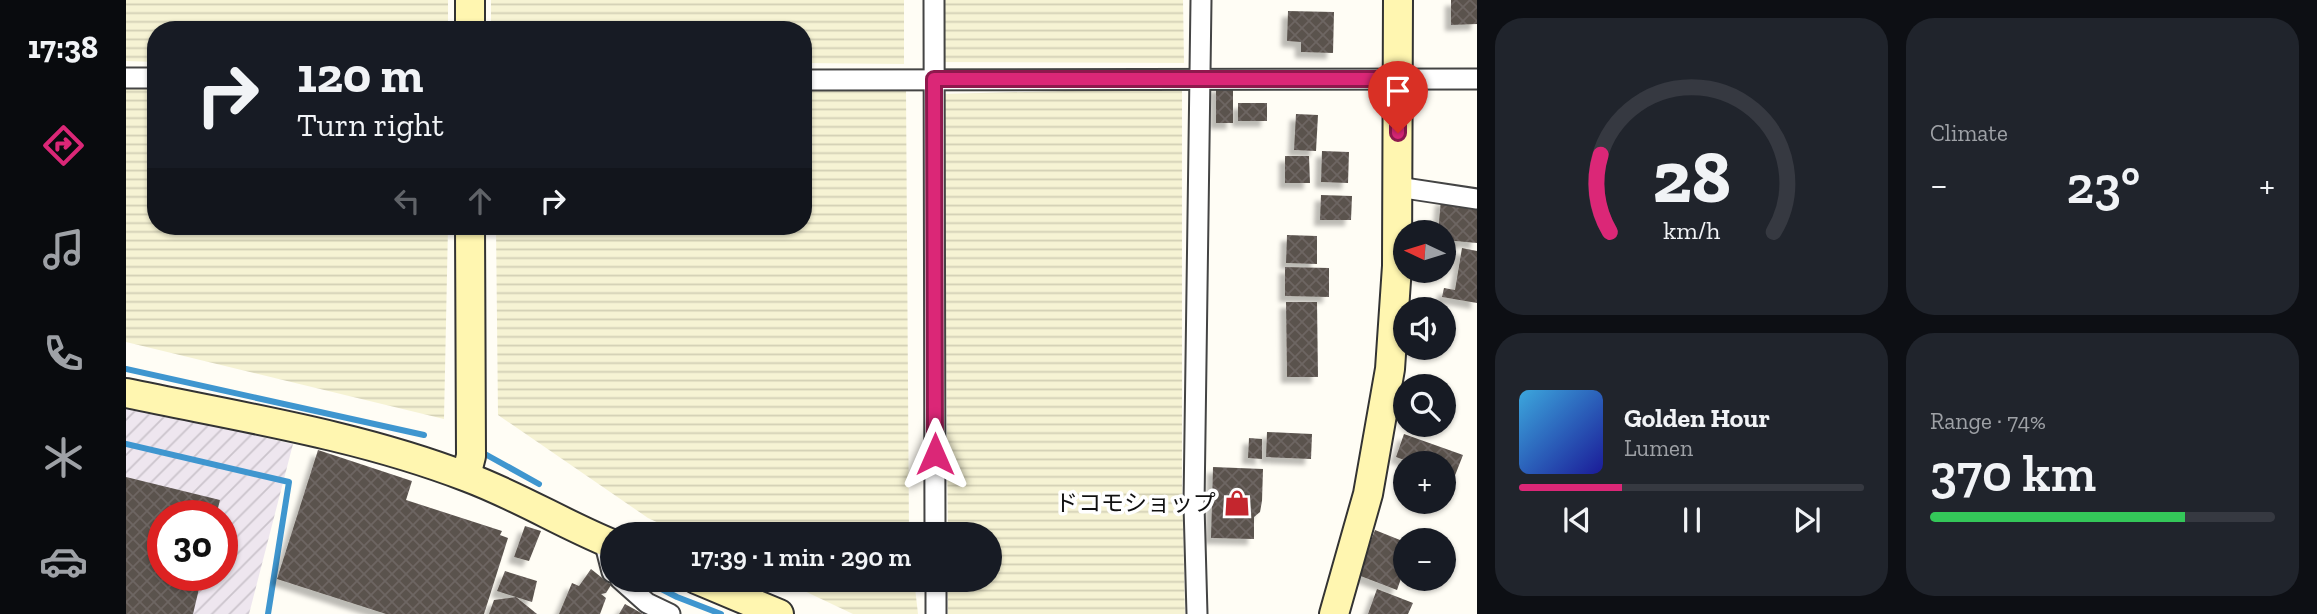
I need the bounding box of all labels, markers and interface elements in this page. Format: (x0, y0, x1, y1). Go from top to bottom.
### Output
text: 17:38 (28, 28, 98, 66)
text: 120 m (297, 46, 423, 105)
icon: right (182, 49, 273, 140)
pin (1368, 61, 1428, 133)
icon: arrive (1379, 72, 1417, 110)
text: Turn right (297, 106, 444, 144)
text: Climate (1930, 119, 2008, 147)
icon: directions (39, 121, 88, 170)
text: 28 (1652, 134, 1731, 222)
text: 23° (2066, 154, 2140, 216)
text: − (1930, 162, 1948, 208)
text: + (2259, 162, 2275, 208)
icon: left (388, 182, 426, 220)
icon: ahead (461, 182, 499, 220)
icon: right (534, 182, 572, 220)
text: km/h (1663, 215, 1720, 245)
north arrow (1393, 220, 1456, 284)
map controls (1393, 220, 1456, 591)
icon: music (39, 225, 88, 274)
button: sound (1393, 297, 1456, 360)
icon: phone (39, 329, 88, 378)
button: search (1393, 374, 1456, 437)
text: Golden Hour (1624, 402, 1770, 434)
text: Range · 74% (1930, 407, 2046, 435)
position arrow (898, 417, 972, 491)
icon: climate (39, 433, 88, 482)
text: Lumen (1624, 434, 1693, 462)
text: 370 km (1930, 442, 2096, 504)
button: + (1393, 451, 1456, 514)
shop icon: ドコモショップ (1222, 488, 1252, 518)
place label: ドコモショップ (1055, 489, 1216, 517)
speed limit sign: 30 (147, 500, 238, 591)
icon: previous (1558, 501, 1596, 539)
icon: pause (1673, 501, 1711, 539)
icon: next (1788, 501, 1826, 539)
button: − (1393, 528, 1456, 591)
icon: car (39, 537, 88, 586)
text: 17:39 · 1 min · 290 m (691, 541, 911, 573)

